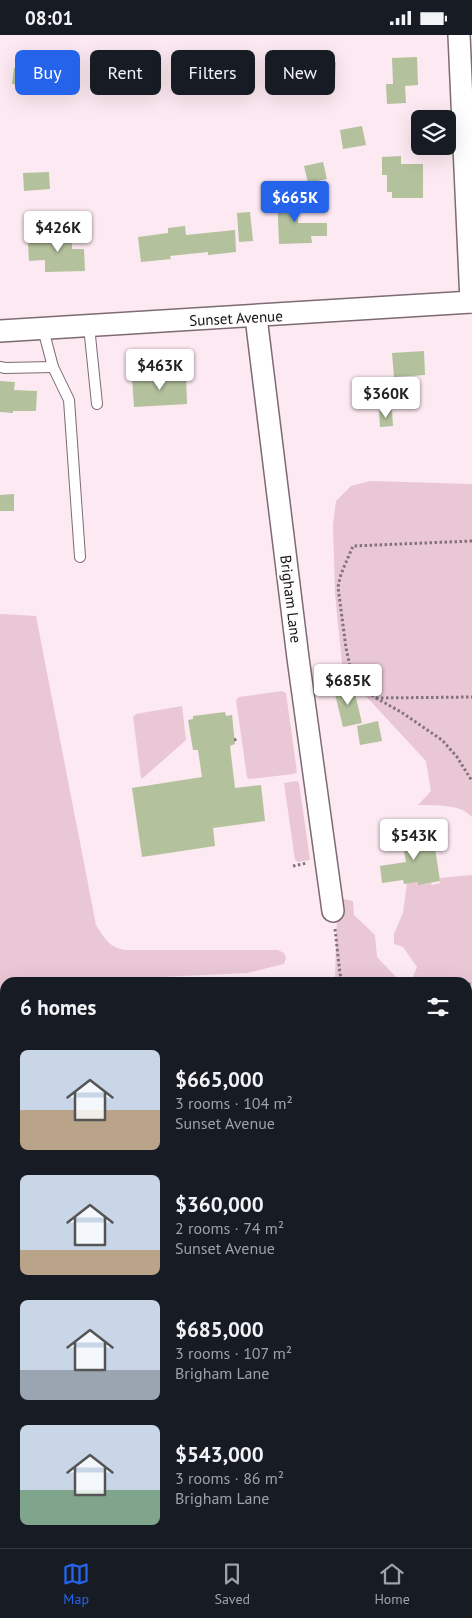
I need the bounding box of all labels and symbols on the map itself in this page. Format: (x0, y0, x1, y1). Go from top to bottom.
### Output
pin: $665K (260, 181, 330, 223)
pin: $426K (23, 211, 93, 253)
street label: Sunset Avenue (189, 306, 283, 330)
pin: $463K (125, 349, 195, 391)
pin: $360K (351, 377, 421, 419)
street label: Brigham Lane (276, 554, 306, 644)
pin: $685K (313, 663, 383, 706)
pin: $543K (379, 819, 449, 861)

